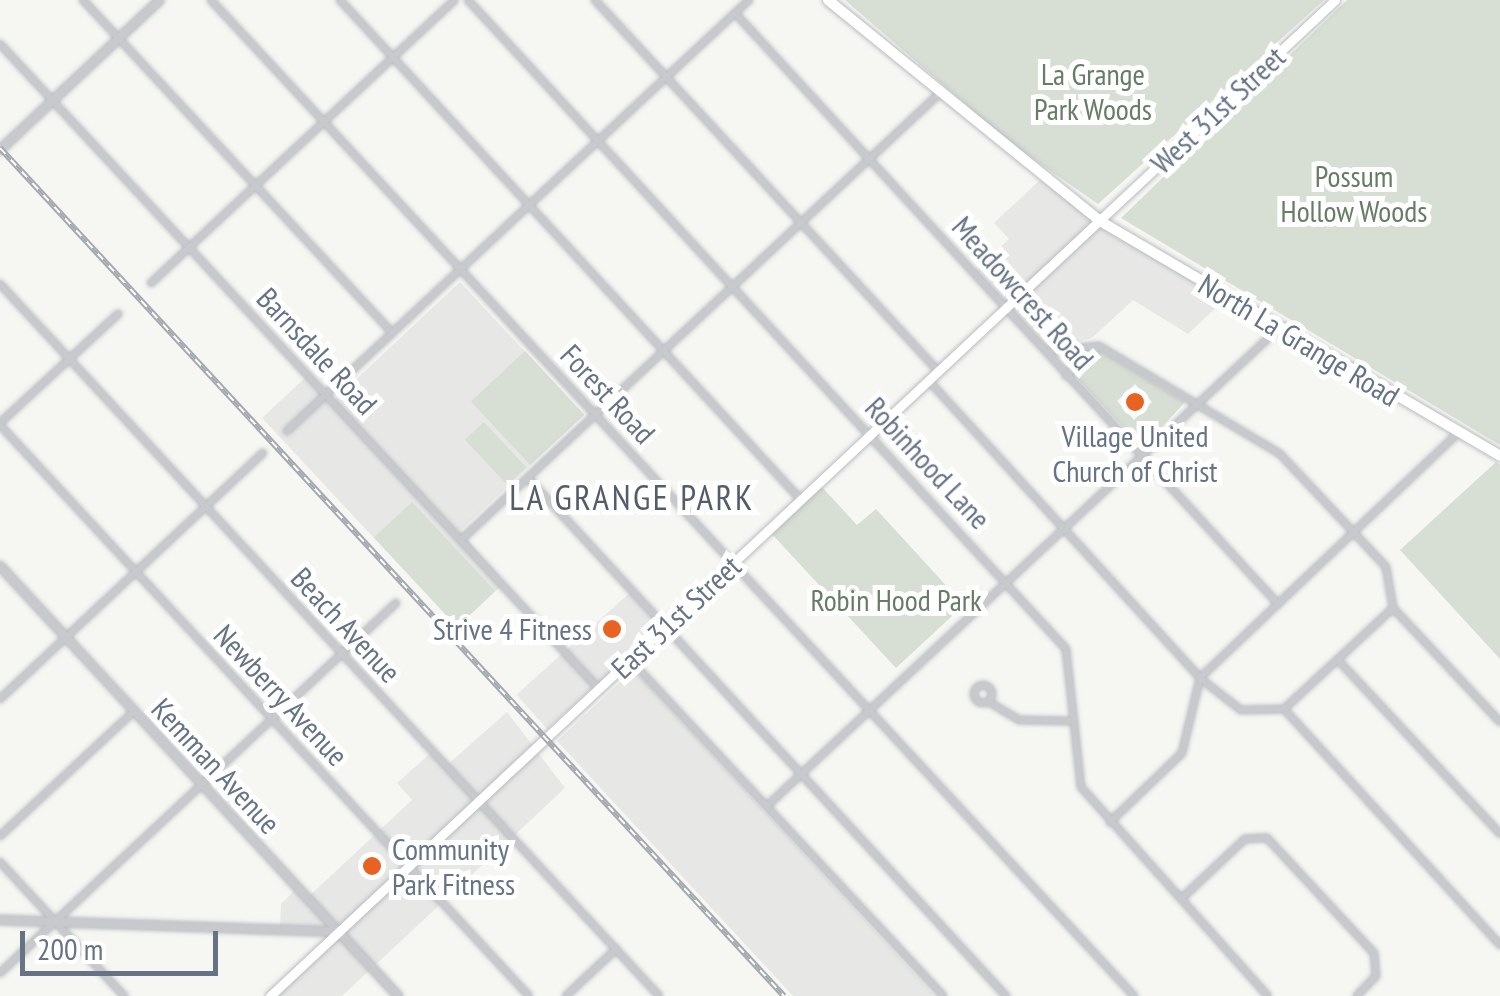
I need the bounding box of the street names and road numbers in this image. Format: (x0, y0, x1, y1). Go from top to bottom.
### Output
street label: West 31st Street (1144, 39, 1292, 181)
street label: Meadowcrest Road (945, 209, 1101, 377)
street label: North La Grange Road (1192, 266, 1406, 414)
street label: Barnsdale Road (249, 280, 385, 422)
street label: Forest Road (553, 337, 663, 451)
street label: Robinhood Lane (858, 390, 998, 536)
street label: East 31st Street (604, 548, 748, 686)
street label: Beach Avenue (284, 560, 408, 690)
street label: Newberry Avenue (206, 616, 356, 774)
street label: Kemman Avenue (144, 691, 288, 841)

